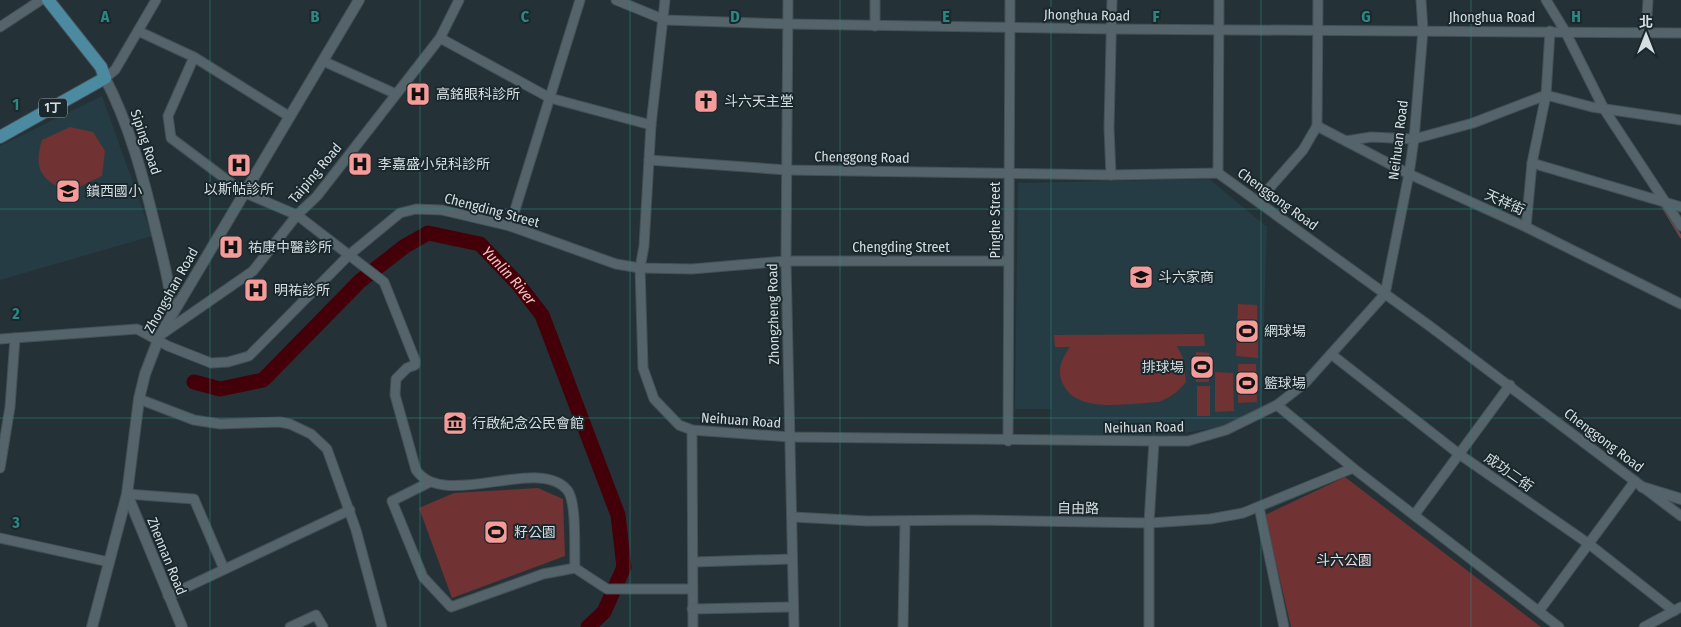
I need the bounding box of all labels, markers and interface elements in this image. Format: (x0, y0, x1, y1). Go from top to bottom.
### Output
street label: Jhonghua Road (1044, 6, 1130, 25)
text: A (100, 7, 110, 26)
text: B (311, 7, 320, 26)
text: C (521, 7, 530, 26)
text: D (730, 7, 740, 26)
text: E (942, 7, 950, 26)
text: F (1152, 7, 1160, 26)
text: G (1361, 7, 1371, 26)
text: H (1571, 7, 1581, 26)
street label: Jhonghua Road (1449, 9, 1535, 26)
north arrow (1621, 10, 1671, 60)
text: 北 (1639, 14, 1653, 31)
hospital icon: 高銘眼科診所 (405, 81, 431, 107)
place label: 高銘眼科診所 (436, 86, 520, 103)
church icon: 斗六天主堂 (693, 88, 719, 114)
place label: 斗六天主堂 (724, 93, 794, 110)
text: 1 (13, 95, 19, 114)
road number: 1丁 (39, 99, 67, 118)
street label: Neihuan Road (1385, 99, 1412, 181)
street label: Siping Road (126, 107, 165, 177)
street label: Taiping Road (285, 140, 345, 207)
street label: Chenggong Road (814, 148, 910, 167)
hospital icon: 李嘉盛小兒科診所 (347, 151, 373, 177)
hospital icon: 以斯帖診所 (226, 152, 252, 178)
place label: 李嘉盛小兒科診所 (378, 156, 490, 173)
street label: Chenggong Road (1234, 165, 1321, 234)
school or university icon: 鎮西國小 (55, 178, 81, 204)
place label: 以斯帖診所 (204, 181, 274, 198)
street label: Pinghe Street (987, 181, 1004, 258)
place label: 鎮西國小 (86, 183, 142, 200)
street label: 天祥街 (1482, 186, 1527, 219)
street label: Chengding Street (442, 190, 542, 231)
hospital icon: 祐康中醫診所 (218, 234, 244, 260)
place label: 祐康中醫診所 (248, 239, 332, 256)
street label: Chengding Street (852, 239, 950, 256)
water label: Yunlin River (478, 243, 540, 309)
street label: Zhongshan Road (141, 245, 202, 336)
street label: Zhongzheng Road (764, 263, 783, 365)
school or university icon: 斗六家商 (1128, 264, 1154, 290)
place label: 斗六家商 (1158, 269, 1214, 286)
hospital icon: 明祐診所 (243, 277, 269, 303)
place label: 明祐診所 (274, 282, 330, 299)
text: 2 (11, 304, 20, 323)
sports icon: 網球場 (1234, 318, 1260, 344)
place label: 網球場 (1264, 323, 1306, 340)
sports icon: 排球場 (1189, 354, 1215, 380)
place label: 排球場 (1142, 359, 1184, 376)
sports icon: 籃球場 (1234, 370, 1260, 396)
place label: 籃球場 (1264, 375, 1306, 392)
street label: Chenggong Road (1561, 405, 1647, 476)
street label: Neihuan Road (700, 409, 782, 432)
museum icon: 行啟紀念公民會館 (442, 410, 468, 436)
place label: 行啟紀念公民會館 (472, 415, 584, 432)
street label: Neihuan Road (1104, 418, 1184, 437)
street label: 成功二街 (1481, 449, 1537, 495)
street label: 自由路 (1057, 500, 1099, 517)
text: 3 (11, 513, 20, 532)
street label: Zhennan Road (143, 515, 190, 597)
sports icon: 籽公園 (483, 519, 509, 545)
place label: 籽公園 (514, 524, 556, 541)
park label: 斗六公園 (1316, 552, 1372, 569)

